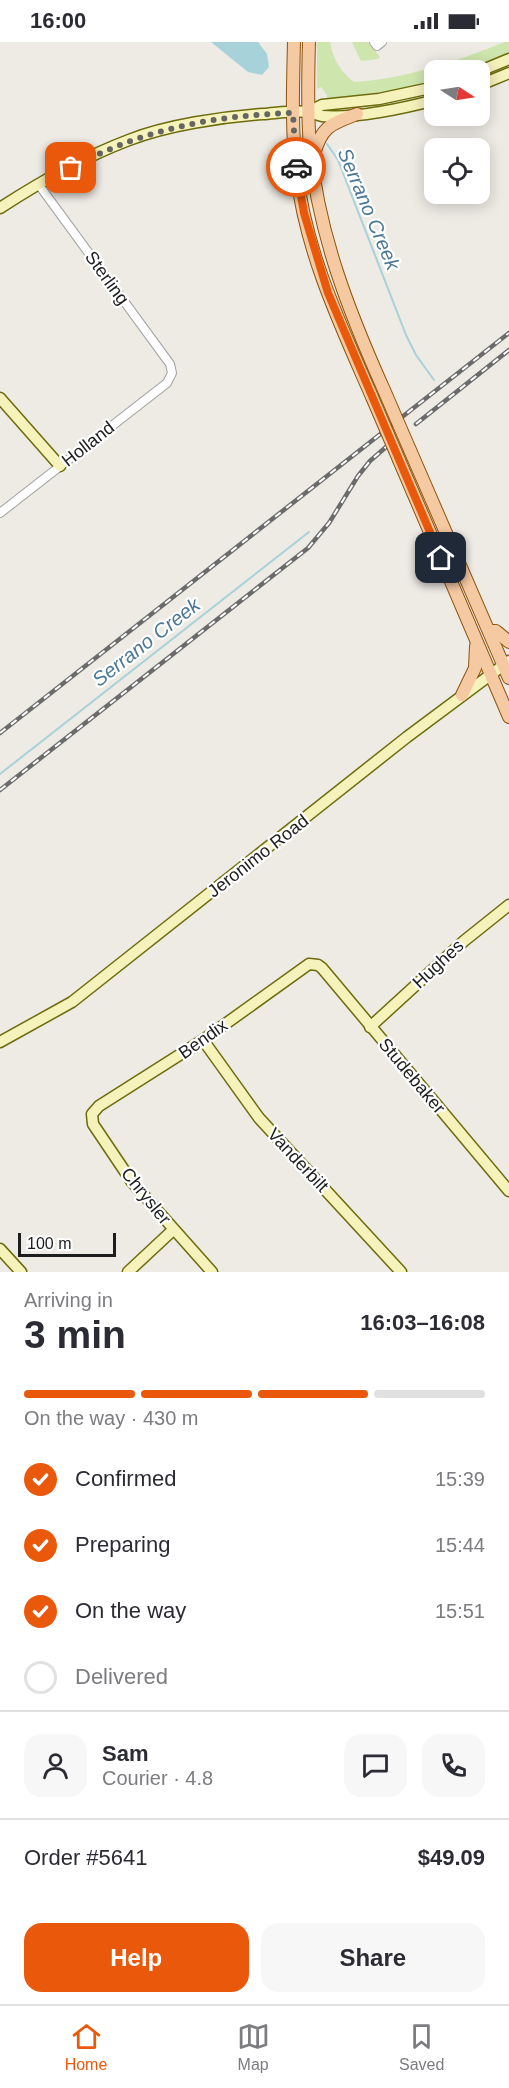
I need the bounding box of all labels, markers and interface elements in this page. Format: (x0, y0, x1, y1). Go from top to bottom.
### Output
text: 16:00 (30, 8, 86, 33)
north arrow (424, 60, 490, 126)
map controls (424, 60, 490, 204)
courier (266, 137, 326, 197)
button: locate (424, 138, 490, 204)
pin (45, 142, 96, 193)
water label: Serrano Creek (333, 145, 405, 274)
icon: bag (54, 151, 87, 184)
icon: car (280, 151, 313, 184)
street label: Sterling (81, 247, 133, 309)
street label: Holland (58, 417, 118, 471)
pin (415, 532, 466, 583)
icon: home (424, 541, 457, 574)
water label: Serrano Creek (88, 593, 205, 691)
street label: Jeronimo Road (204, 811, 312, 901)
street label: Hughes (408, 936, 468, 992)
street label: Bendix (175, 1015, 231, 1063)
street label: Studebaker (375, 1034, 449, 1118)
street label: Vanderbilt (264, 1124, 332, 1196)
street label: Chrysler (117, 1164, 175, 1228)
scale bar (18, 1230, 116, 1258)
text: 100 m (27, 1235, 71, 1252)
text: Arriving in (24, 1289, 113, 1311)
text: 16:03–16:08 (360, 1310, 485, 1335)
text: 3 min (24, 1313, 126, 1356)
text: On the way · 430 m (24, 1407, 199, 1429)
icon: check (24, 1463, 57, 1496)
text: Confirmed (75, 1466, 176, 1491)
text: 15:39 (435, 1468, 485, 1490)
icon: check (24, 1529, 57, 1562)
text: Preparing (75, 1532, 170, 1557)
text: 15:44 (435, 1534, 485, 1556)
icon: check (24, 1595, 57, 1628)
text: On the way (75, 1598, 186, 1623)
text: 15:51 (435, 1600, 485, 1622)
text: Delivered (75, 1664, 168, 1689)
button: person (24, 1734, 87, 1797)
button: chat (344, 1734, 407, 1797)
button: phone (422, 1734, 485, 1797)
text: Sam (102, 1741, 148, 1766)
text: Courier · 4.8 (102, 1767, 213, 1789)
text: Order #5641 (24, 1845, 148, 1870)
text: $49.09 (418, 1845, 485, 1870)
button: Help (24, 1923, 249, 1992)
button: Share (261, 1923, 485, 1992)
tab: Home (65, 2020, 107, 2074)
tab: Map (237, 2020, 270, 2074)
tab: Saved (399, 2020, 444, 2074)

